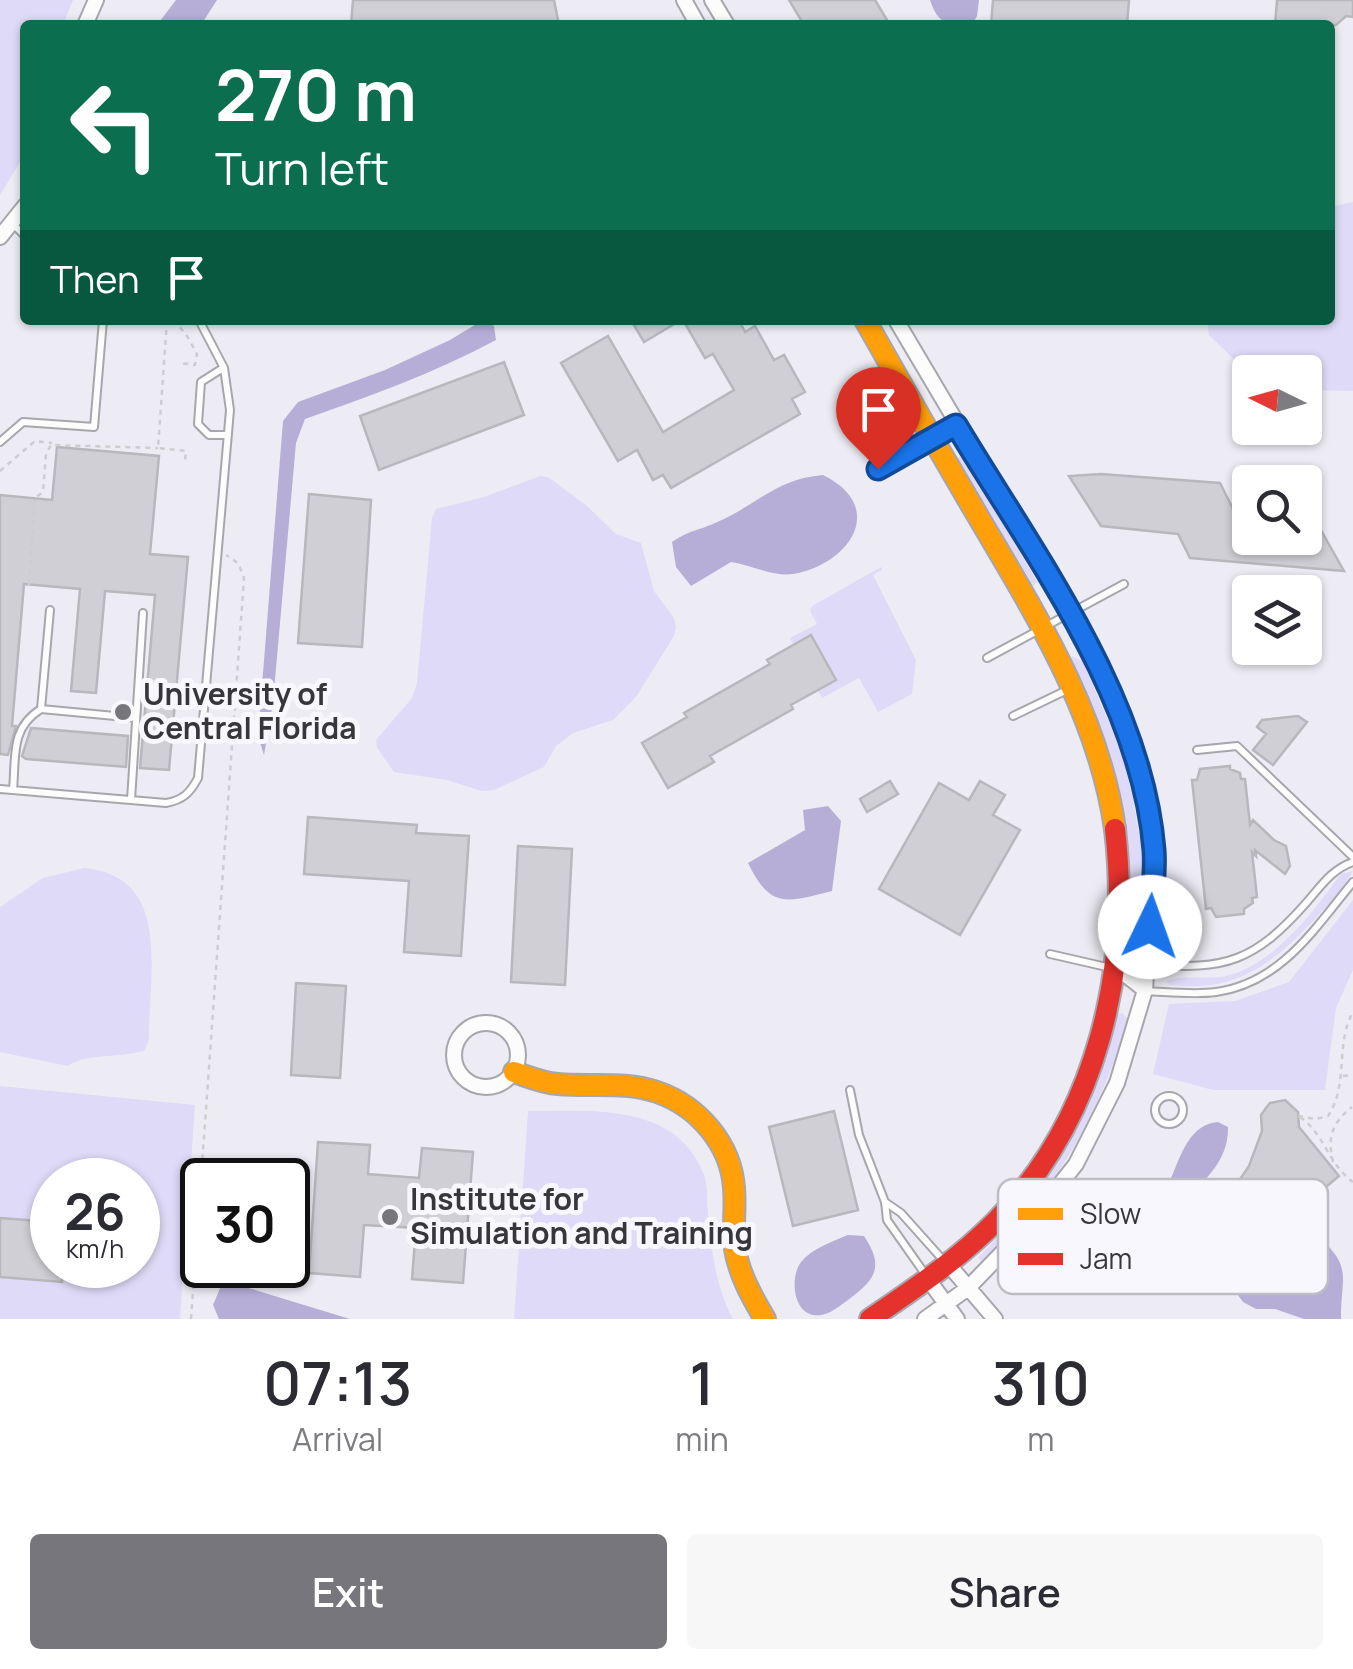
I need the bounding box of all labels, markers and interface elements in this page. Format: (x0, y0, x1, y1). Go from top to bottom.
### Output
text: 270 m (215, 46, 417, 142)
icon: left (50, 60, 180, 190)
text: Turn left (215, 137, 389, 199)
icon: arrive (159, 250, 214, 305)
text: Then (50, 252, 139, 304)
north arrow (1232, 355, 1322, 445)
map controls (1232, 355, 1322, 665)
pin (836, 367, 921, 470)
icon: arrive (851, 382, 906, 437)
button: search (1232, 465, 1322, 555)
button: layers (1232, 575, 1322, 665)
place label: University of Central Florida (143, 673, 357, 748)
marker: University of Central Florida (112, 701, 134, 723)
position arrow (1098, 875, 1202, 979)
speed limit sign: 30 (180, 1158, 310, 1288)
text: 26 (65, 1177, 125, 1245)
place label: Institute for Simulation and Training (410, 1178, 753, 1253)
legend (998, 1179, 1328, 1294)
text: Slow (1080, 1194, 1141, 1232)
marker: Institute for Simulation and Training (379, 1206, 401, 1228)
text: km/h (66, 1231, 124, 1266)
text: Jam (1080, 1239, 1132, 1277)
text: 07:13 (263, 1341, 412, 1423)
text: 1 (689, 1341, 715, 1423)
text: 310 (992, 1341, 1090, 1423)
text: Arrival (292, 1417, 383, 1461)
text: min (675, 1417, 729, 1461)
text: m (1027, 1417, 1054, 1461)
button: Exit (30, 1534, 667, 1649)
button: Share (687, 1534, 1323, 1649)

